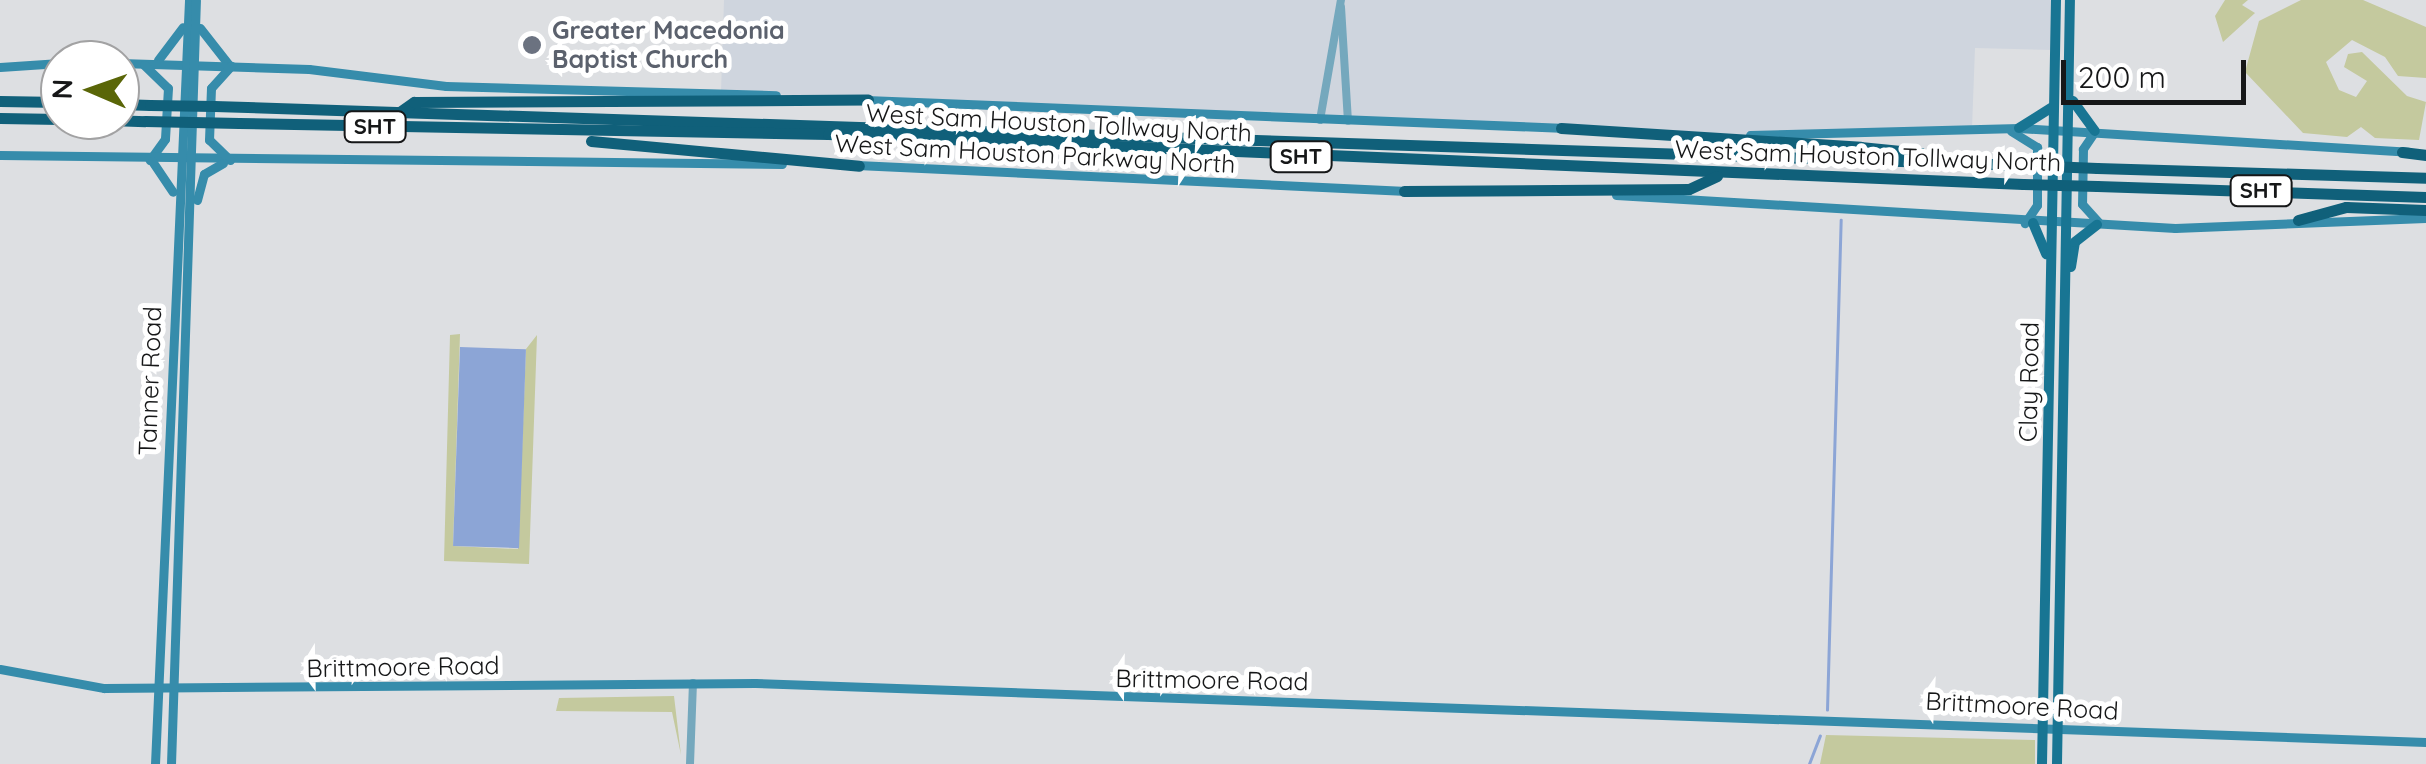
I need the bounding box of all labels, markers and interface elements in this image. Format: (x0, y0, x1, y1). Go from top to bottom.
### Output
place label: Greater Macedonia Baptist Church (552, 16, 785, 75)
marker: Greater Macedonia Baptist Church (521, 34, 543, 56)
north arrow (40, 40, 140, 140)
scale bar (2066, 40, 2251, 102)
text: 200 m (2078, 58, 2166, 96)
text: N (44, 78, 79, 100)
street label: West Sam Houston Tollway North (865, 98, 1253, 148)
road number: SHT (342, 110, 408, 144)
street label: West Sam Houston Parkway North (834, 129, 1236, 179)
street label: West Sam Houston Tollway North (1674, 134, 2062, 178)
road number: SHT (1268, 140, 1334, 174)
road number: SHT (2228, 174, 2294, 208)
street label: Tanner Road (132, 306, 168, 456)
street label: Clay Road (2013, 322, 2045, 442)
street label: Brittmoore Road (306, 650, 500, 684)
street label: Brittmoore Road (1115, 663, 1309, 697)
street label: Brittmoore Road (1925, 686, 2119, 726)

